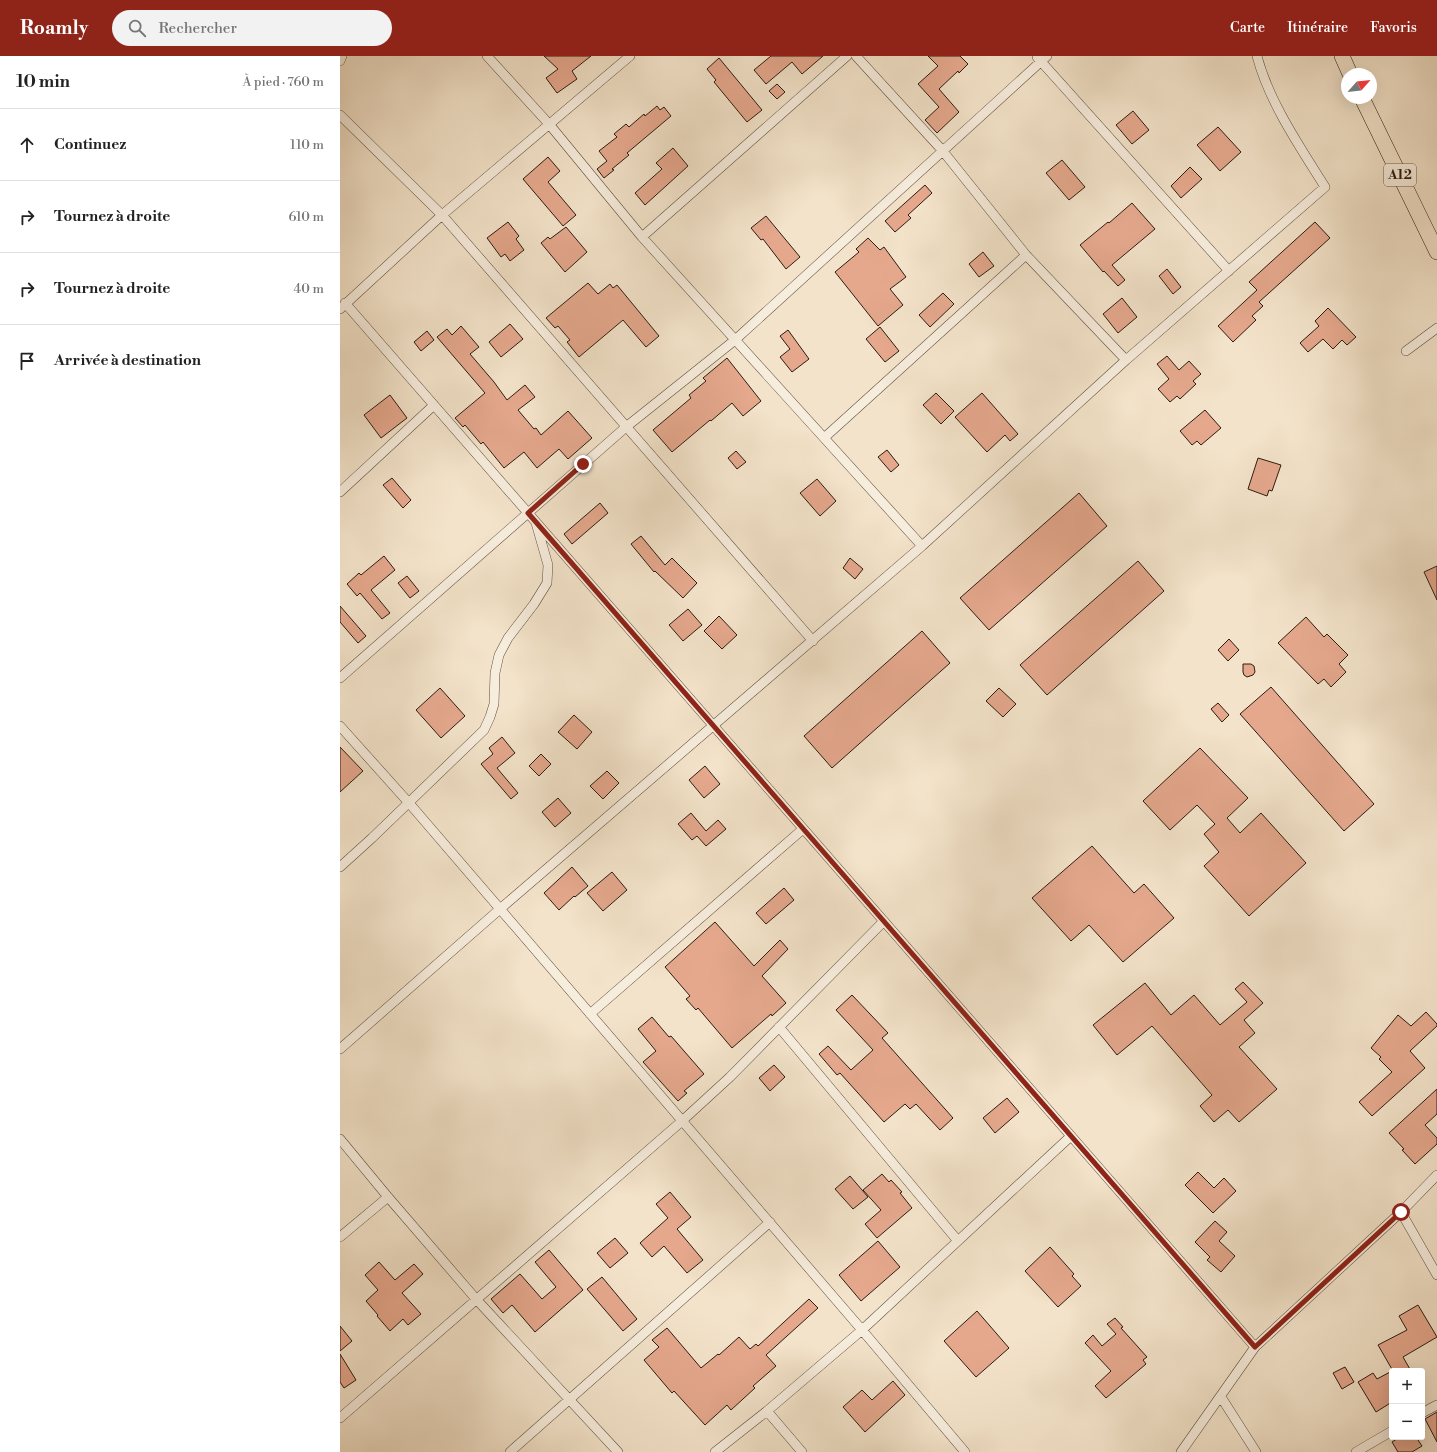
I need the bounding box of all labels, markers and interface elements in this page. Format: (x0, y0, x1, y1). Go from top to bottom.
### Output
search box (112, 10, 392, 46)
text: Roamly (20, 16, 88, 40)
icon: search (126, 17, 148, 39)
text: Rechercher (158, 19, 237, 38)
text: Carte (1230, 19, 1265, 37)
text: Itinéraire (1287, 19, 1348, 37)
text: Favoris (1370, 19, 1417, 37)
north arrow (1341, 68, 1377, 104)
text: 10 min (16, 71, 70, 93)
text: À pied · 760 m (242, 74, 324, 90)
icon: ahead (16, 134, 38, 156)
text: Continuez (54, 135, 126, 154)
text: 110 m (290, 137, 324, 153)
road number: A12 (1384, 164, 1416, 186)
icon: right (16, 206, 38, 228)
text: Tournez à droite (54, 207, 170, 226)
text: 610 m (289, 209, 324, 225)
icon: right (16, 278, 38, 300)
text: Tournez à droite (54, 279, 170, 298)
text: 40 m (294, 281, 324, 297)
icon: arrive (16, 350, 38, 372)
text: Arrivée à destination (54, 351, 201, 370)
route end (574, 455, 592, 473)
route start (1392, 1203, 1410, 1221)
map controls (1389, 1368, 1425, 1440)
button: + (1389, 1368, 1425, 1404)
button: − (1389, 1404, 1425, 1440)

